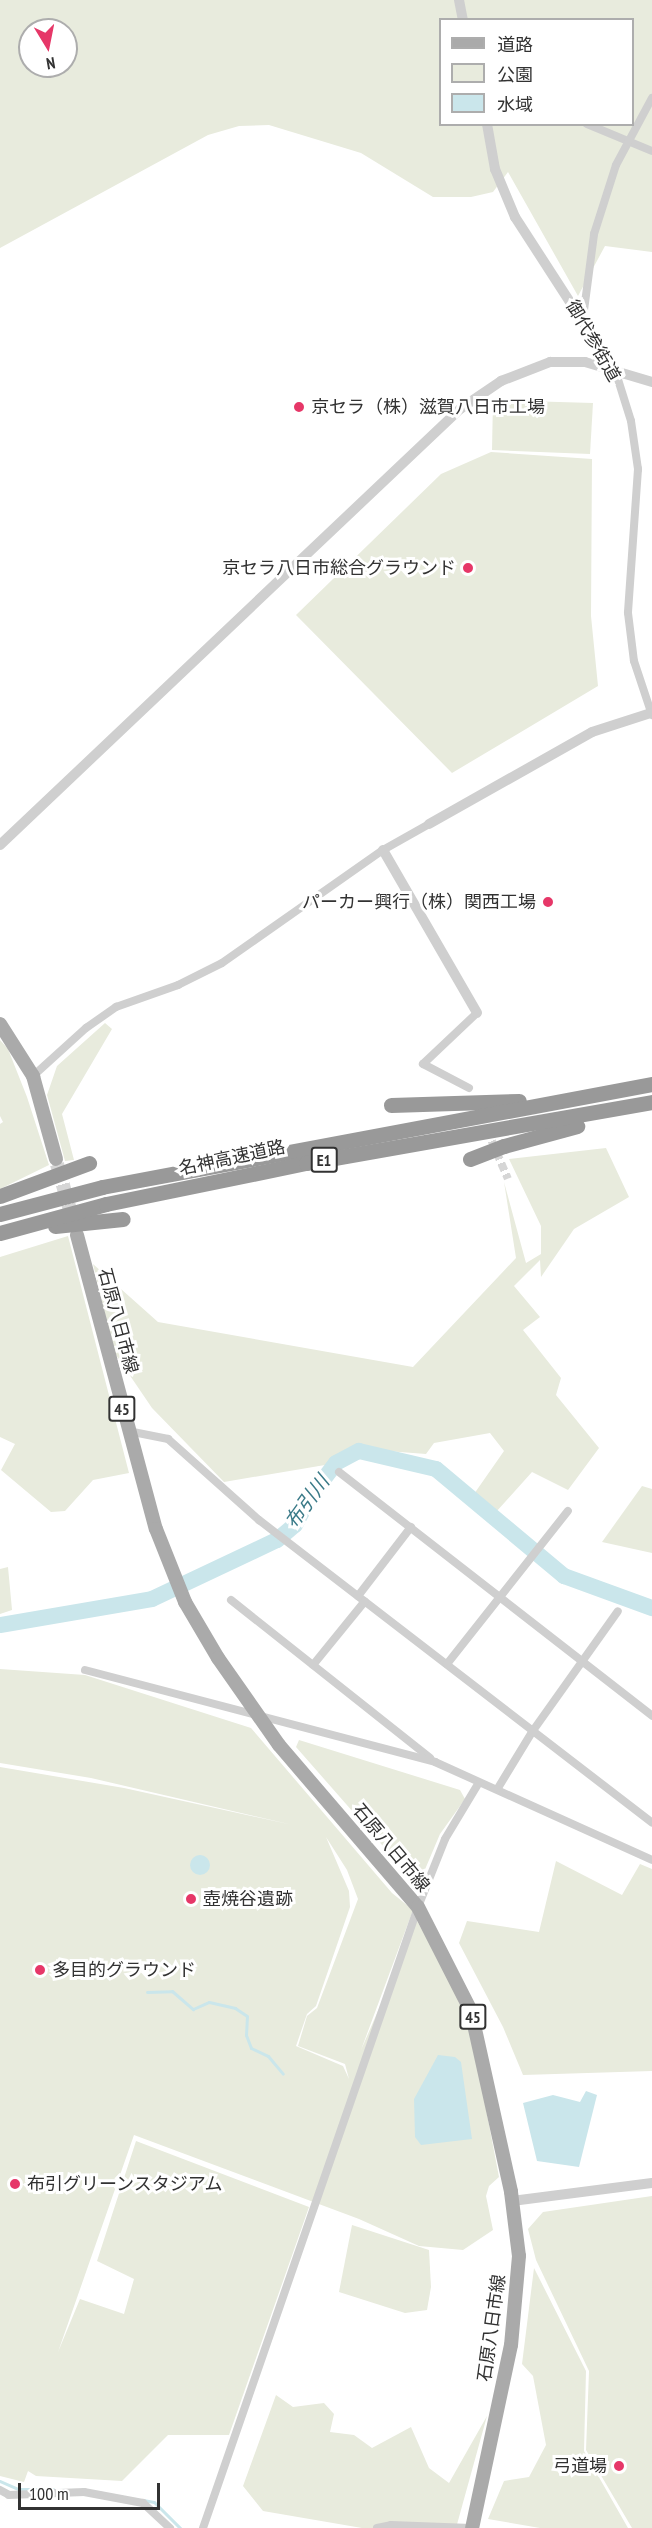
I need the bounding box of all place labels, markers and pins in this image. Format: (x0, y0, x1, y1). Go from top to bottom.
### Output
place label: 京セラ（株）滋賀八日市工場 (311, 396, 545, 418)
marker: 京セラ（株）滋賀八日市工場 (292, 400, 306, 414)
place label: 京セラ八日市総合グラウンド (222, 557, 456, 579)
marker: 京セラ八日市総合グラウンド (461, 561, 475, 575)
place label: パーカー興行（株）関西工場 (302, 891, 536, 913)
marker: パーカー興行（株）関西工場 (541, 895, 555, 909)
place label: 壺焼谷遺跡 (203, 1888, 293, 1910)
marker: 壺焼谷遺跡 (184, 1892, 198, 1906)
place label: 多目的グラウンド (52, 1959, 196, 1981)
marker: 多目的グラウンド (33, 1963, 47, 1977)
place label: 布引グリーンスタジアム (27, 2173, 225, 2195)
marker: 布引グリーンスタジアム (8, 2177, 22, 2191)
place label: 弓道場 (553, 2455, 607, 2477)
marker: 弓道場 (612, 2459, 626, 2473)

